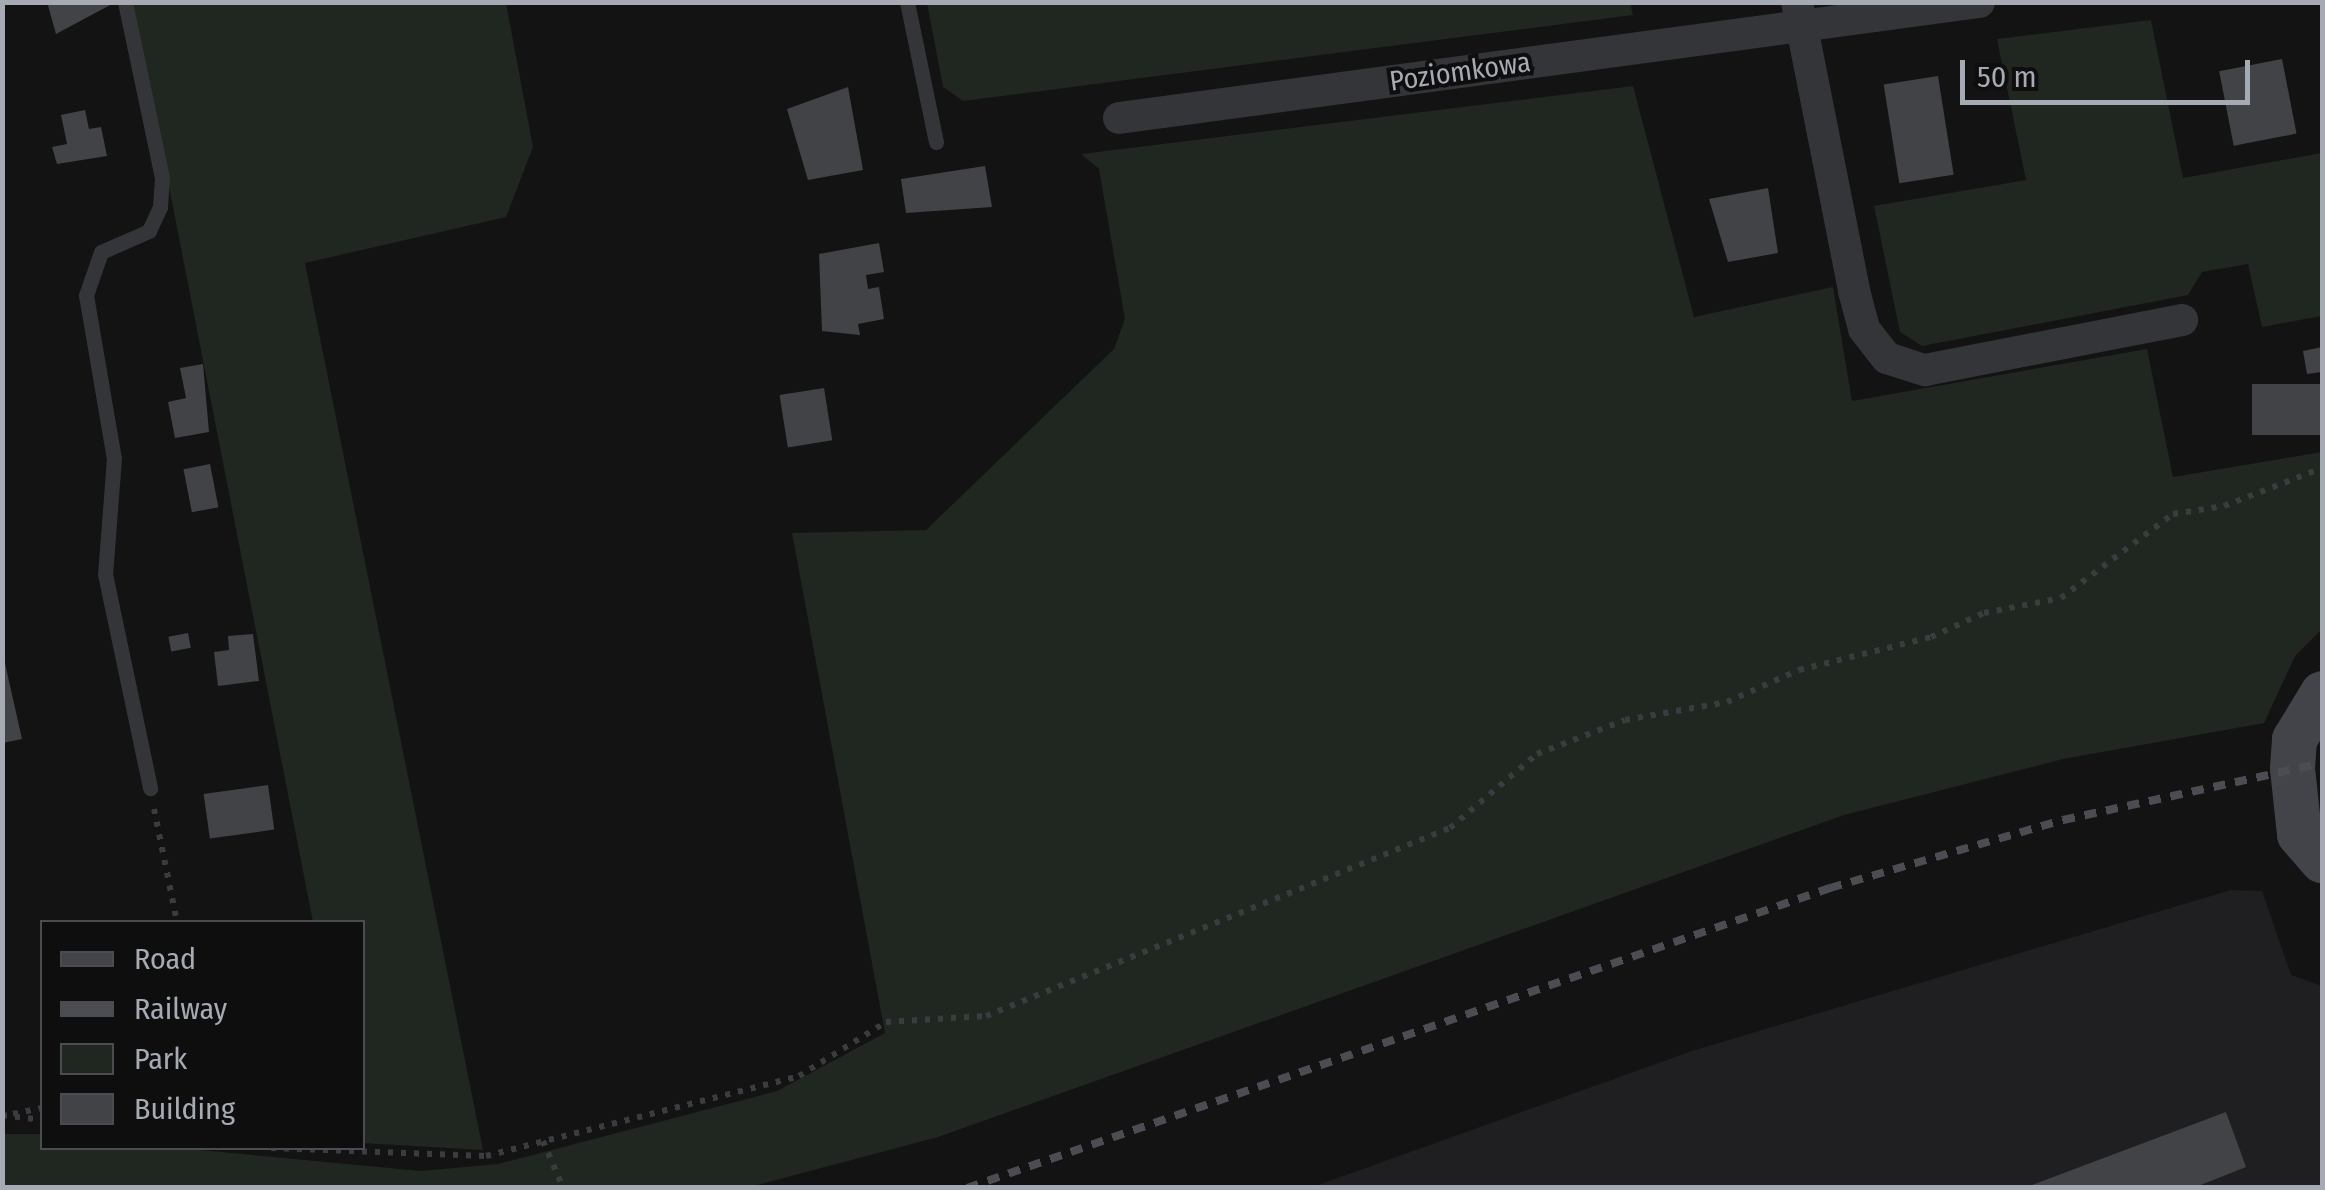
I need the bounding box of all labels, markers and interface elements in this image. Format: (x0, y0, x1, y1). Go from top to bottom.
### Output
scale bar (1965, 40, 2255, 102)
street label: Poziomkowa (1387, 45, 1533, 99)
text: 50 m (1977, 59, 2037, 95)
legend (40, 920, 365, 1150)
text: Road (134, 941, 196, 977)
text: Railway (134, 991, 227, 1027)
text: Park (134, 1041, 187, 1077)
text: Building (134, 1091, 235, 1127)

